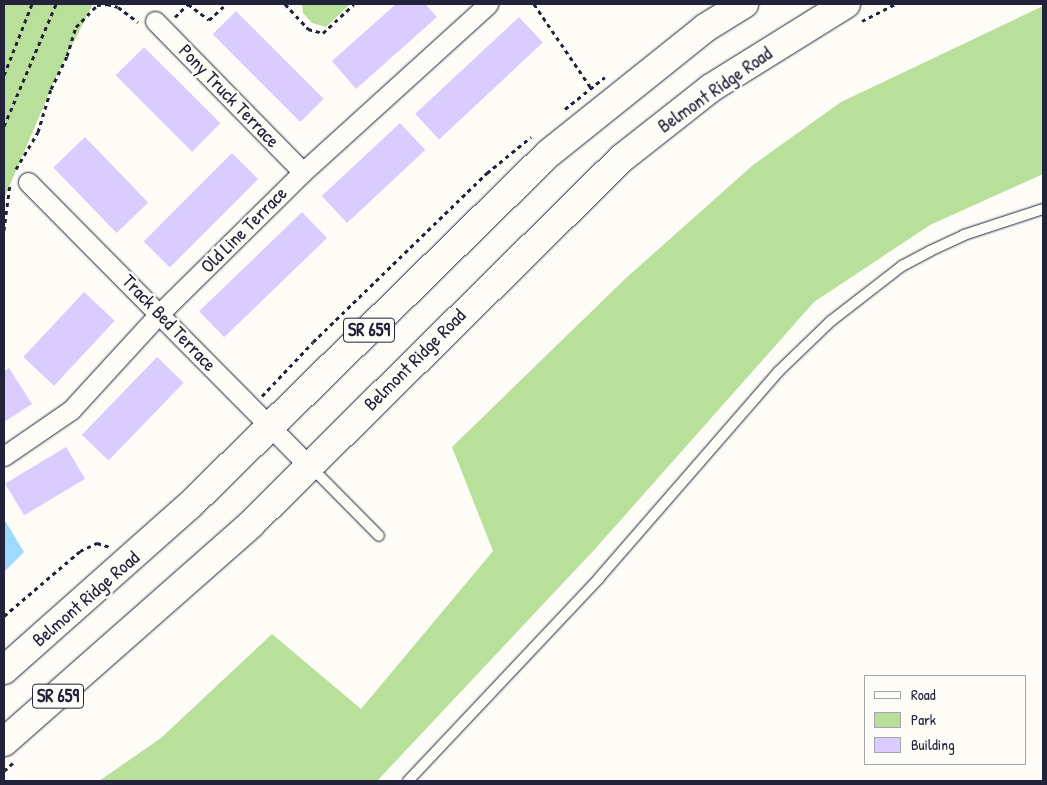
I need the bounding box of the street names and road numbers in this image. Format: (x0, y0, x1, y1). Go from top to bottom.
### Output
street label: Pony Truck Terrace (174, 40, 284, 152)
street label: Belmont Ridge Road (654, 42, 776, 138)
street label: Old Line Terrace (196, 182, 292, 278)
street label: Track Bed Terrace (117, 270, 221, 376)
street label: Belmont Ridge Road (360, 305, 470, 415)
road number: SR 659 (343, 314, 395, 346)
street label: Belmont Ridge Road (28, 546, 144, 652)
road number: SR 659 (32, 680, 84, 711)

